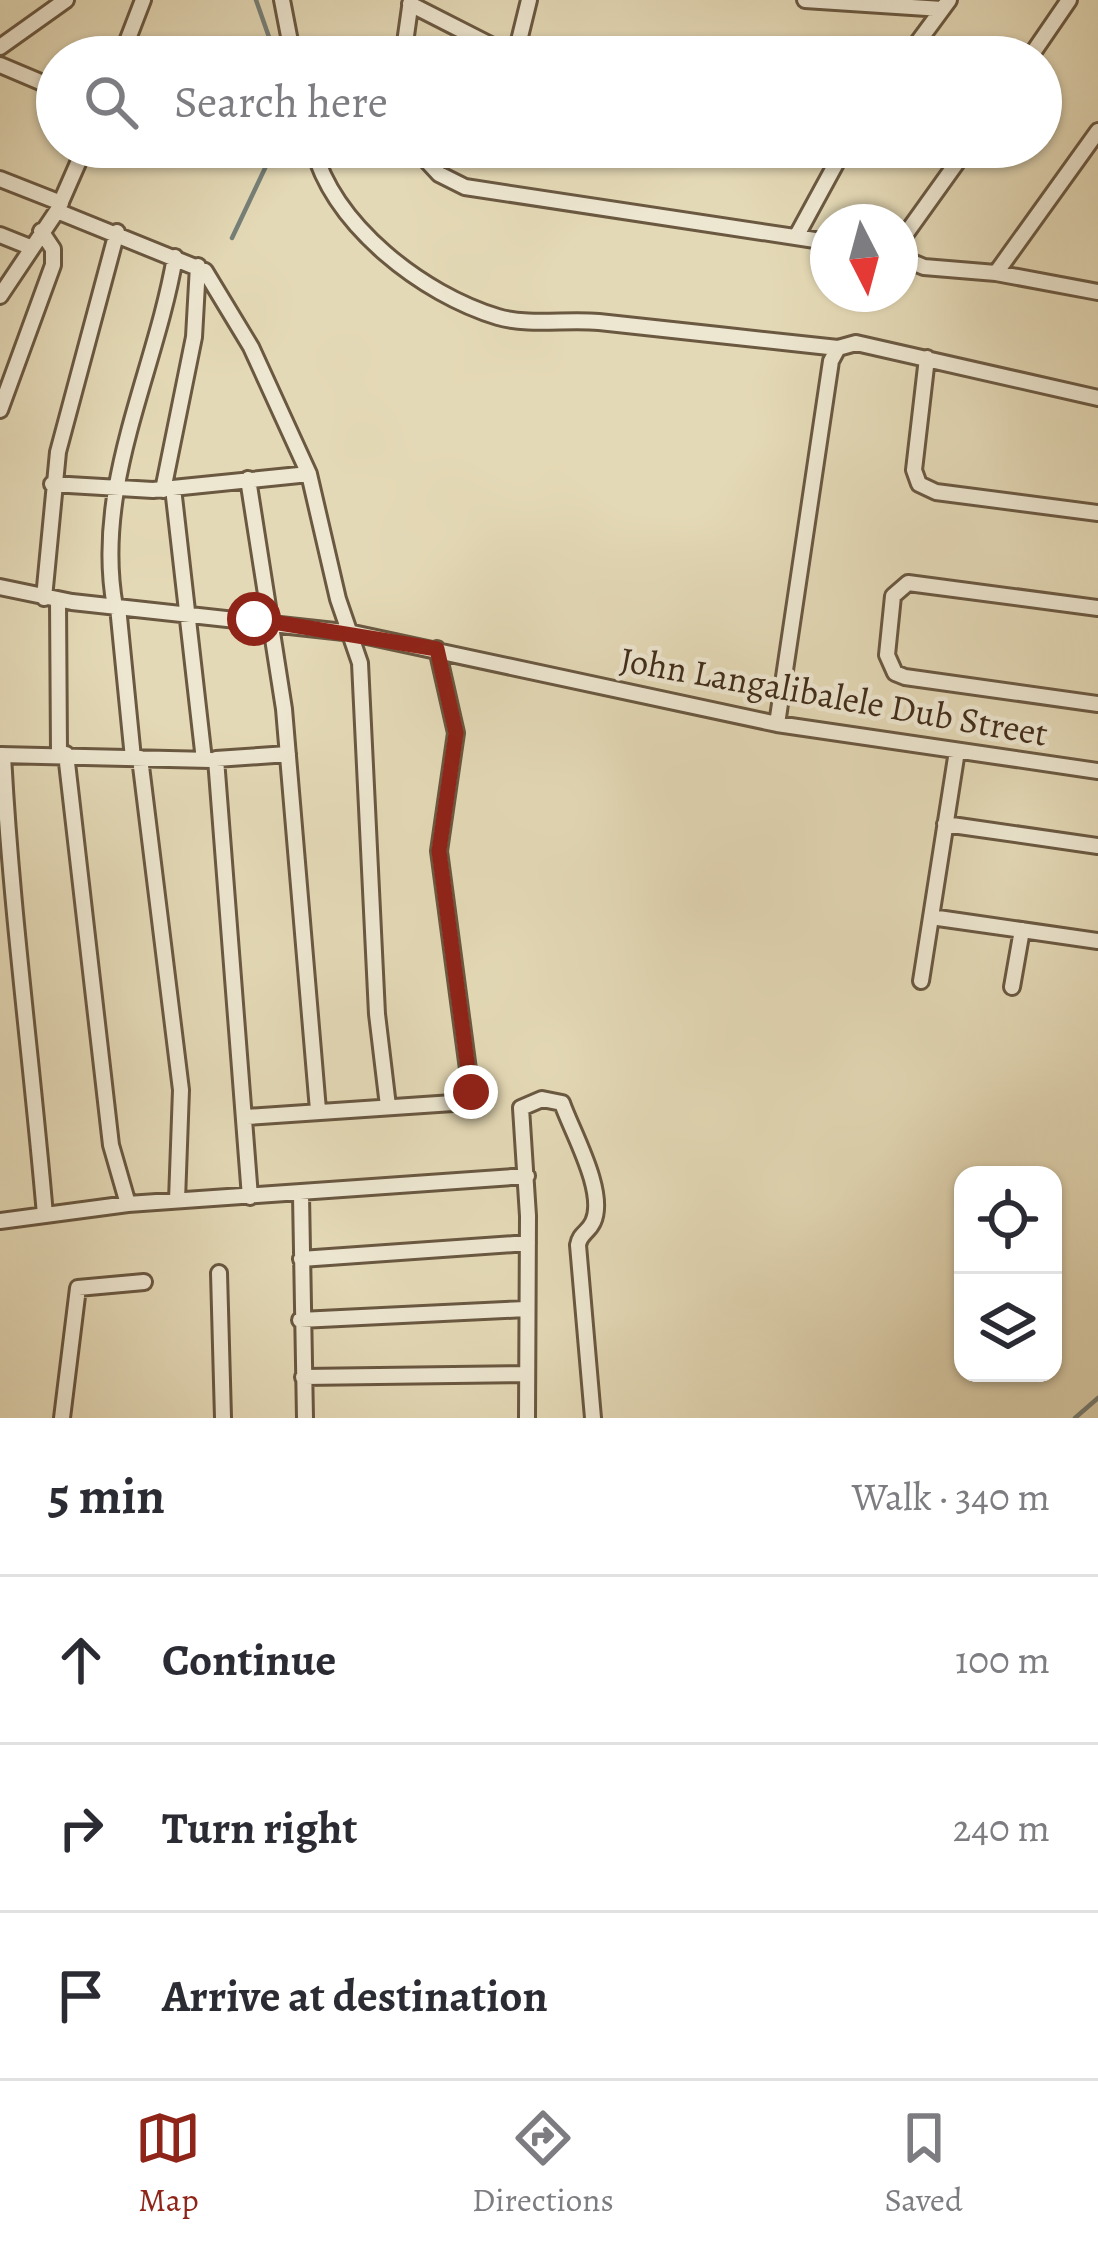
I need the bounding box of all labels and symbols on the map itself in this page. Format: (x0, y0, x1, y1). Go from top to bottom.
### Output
north arrow (810, 204, 918, 312)
route start (227, 592, 281, 646)
street label: John Langalibalele Dub Street (616, 634, 1052, 758)
route end (444, 1065, 498, 1119)

